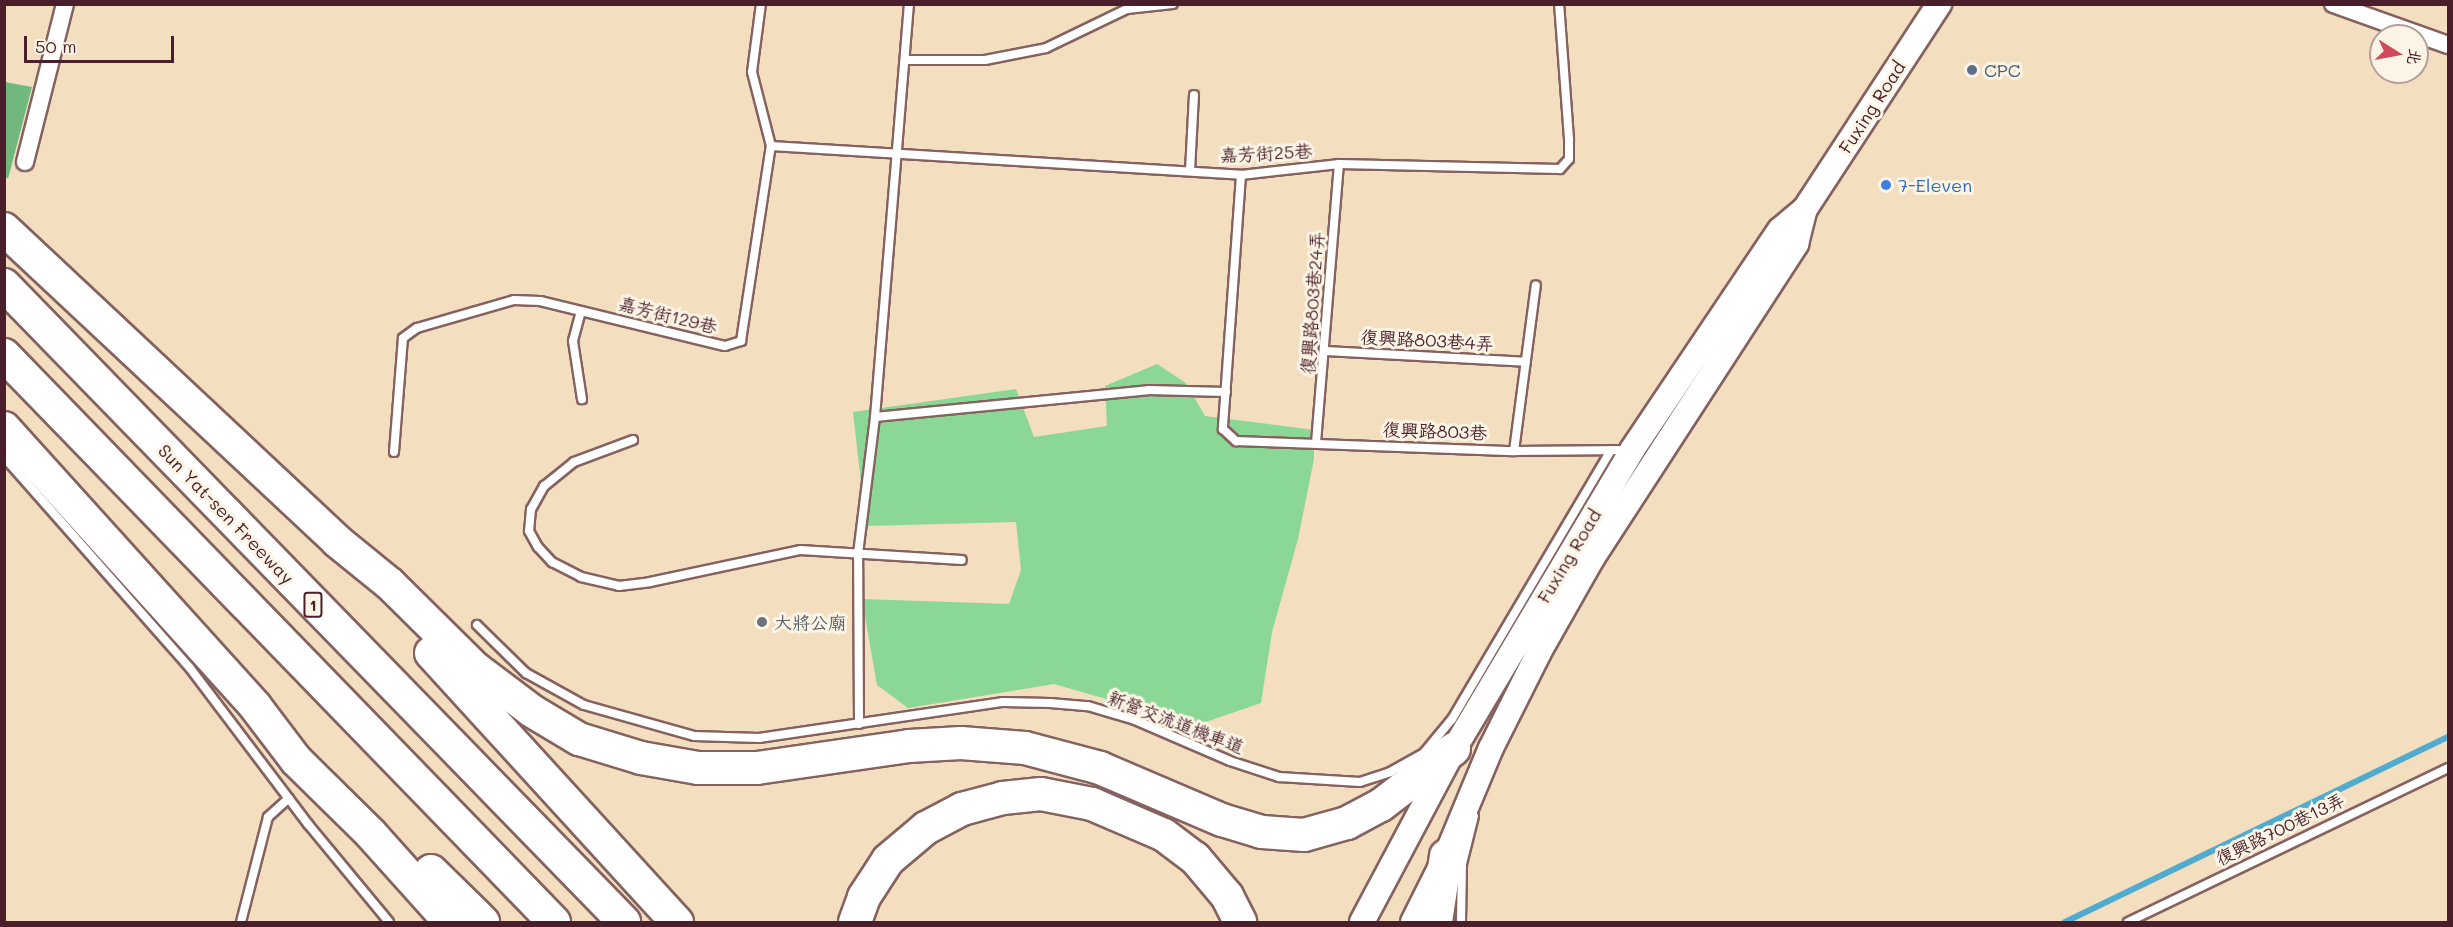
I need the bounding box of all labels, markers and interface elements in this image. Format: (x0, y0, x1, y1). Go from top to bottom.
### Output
scale bar (27, 24, 177, 62)
north arrow (2369, 24, 2429, 84)
text: 50 m (35, 34, 77, 58)
text: 北 (2403, 47, 2427, 67)
street label: Fuxing Road (1834, 57, 1910, 157)
place label: CPC (1984, 59, 2021, 81)
marker: CPC (1965, 63, 1979, 77)
street label: 嘉芳街25巷 (1219, 140, 1313, 166)
place label: 7-Eleven (1898, 174, 1972, 196)
marker: 7-Eleven (1879, 178, 1893, 192)
street label: 復興路803巷24弄 (1296, 231, 1328, 375)
street label: 嘉芳街129巷 (617, 292, 719, 338)
street label: 復興路803巷4弄 (1360, 326, 1494, 354)
street label: 復興路803巷 (1382, 418, 1488, 444)
street label: Sun Yat-sen Freeway (154, 440, 298, 588)
street label: Fuxing Road (1533, 505, 1605, 607)
road number: 1 (302, 592, 324, 618)
place label: 大將公廟 (774, 611, 846, 633)
marker: 大將公廟 (755, 615, 769, 629)
street label: 新營交流道機車道 (1105, 686, 1247, 758)
street label: 復興路700巷13弄 (2212, 788, 2348, 870)

